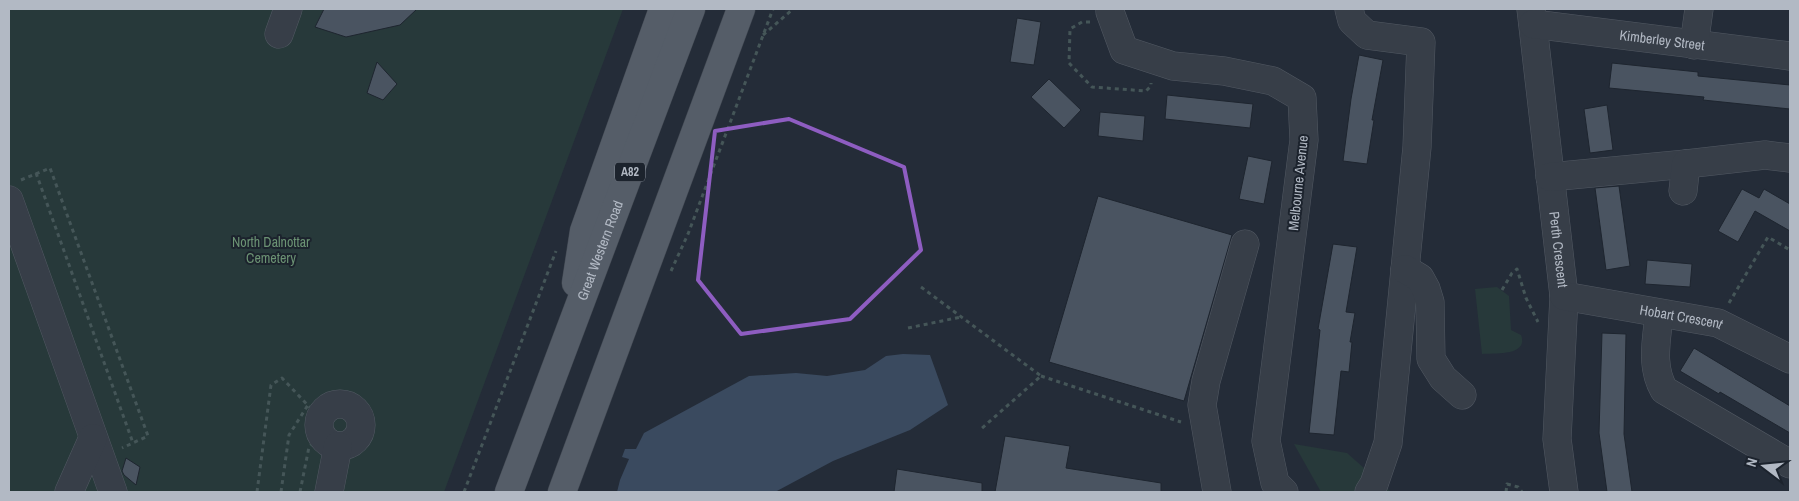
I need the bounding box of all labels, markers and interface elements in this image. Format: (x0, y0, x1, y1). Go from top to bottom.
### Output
street label: Kimberley Street (1618, 26, 1706, 54)
street label: Melbourne Avenue (1284, 135, 1312, 231)
road number: A82 (615, 162, 645, 182)
street label: Great Western Road (573, 198, 627, 303)
street label: Perth Crescent (1545, 210, 1572, 289)
park label: North Dalnottar Cemetery (232, 233, 310, 267)
street label: Hobart Crescent (1638, 300, 1726, 333)
north arrow (1739, 441, 1789, 491)
text: N (1742, 456, 1761, 469)

